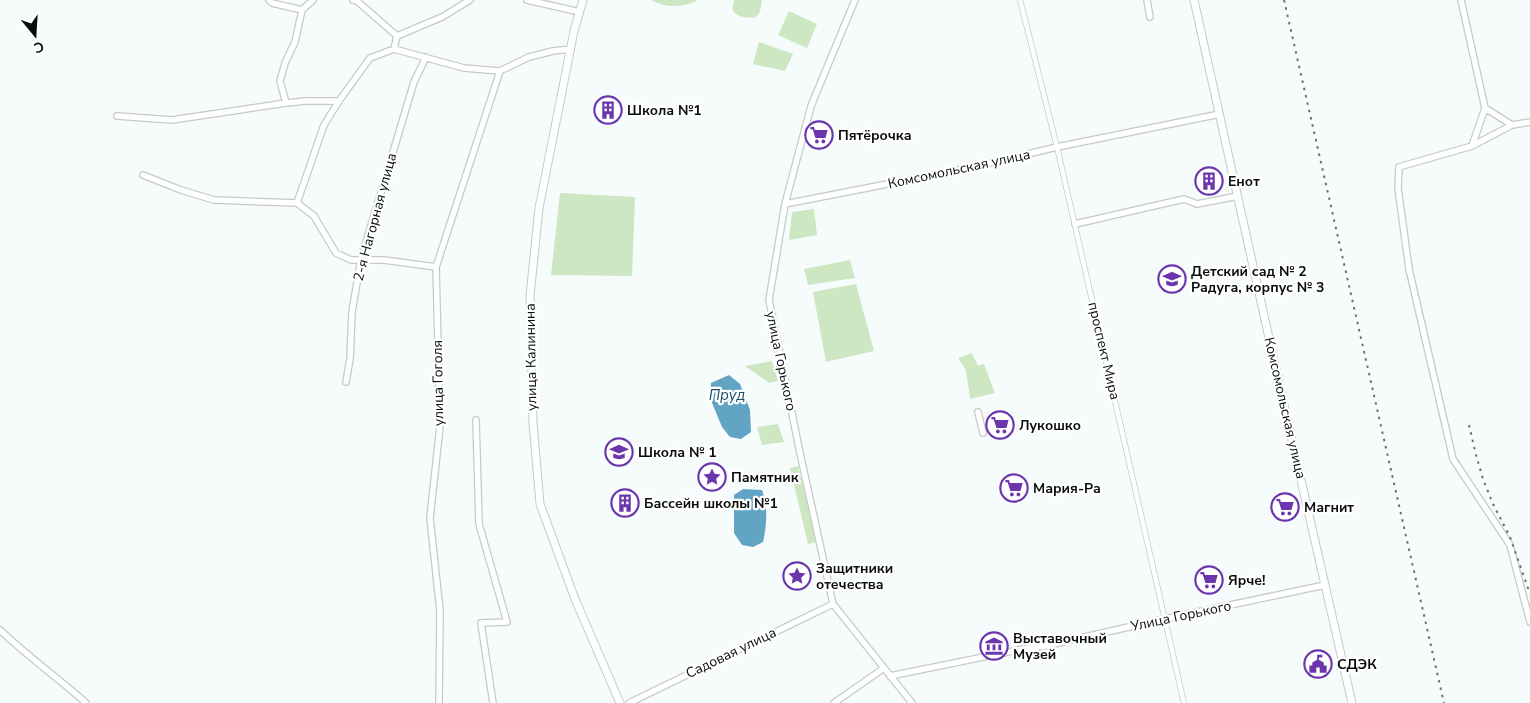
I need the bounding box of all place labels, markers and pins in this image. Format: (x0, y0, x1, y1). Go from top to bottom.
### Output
building icon: Школа №1 (593, 95, 623, 125)
place label: Школа №1 (627, 101, 702, 120)
supermarket icon: Пятёрочка (804, 120, 834, 150)
place label: Пятёрочка (838, 126, 912, 145)
building icon: Енот (1194, 166, 1224, 196)
place label: Енот (1228, 172, 1260, 191)
place label: Детский сад № 2 Радуга, корпус № 3 (1191, 262, 1324, 297)
school or university icon: Детский сад № 2 Радуга, корпус № 3 (1157, 264, 1187, 294)
supermarket icon: Лукошко (985, 410, 1015, 440)
place label: Лукошко (1019, 416, 1081, 435)
school or university icon: Школа № 1 (604, 437, 634, 467)
place label: Школа № 1 (638, 443, 717, 462)
place icon: Памятник (697, 462, 727, 492)
place label: Памятник (731, 468, 799, 487)
supermarket icon: Мария-Ра (999, 473, 1029, 503)
place label: Мария-Ра (1033, 479, 1101, 498)
building icon: Бассейн школы №1 (610, 488, 640, 518)
supermarket icon: Магнит (1270, 492, 1300, 522)
place label: Бассейн школы №1 (644, 494, 778, 513)
place label: Магнит (1304, 498, 1354, 517)
place label: Защитники отечества (816, 559, 893, 594)
place icon: Защитники отечества (782, 561, 812, 591)
supermarket icon: Ярче! (1194, 565, 1224, 595)
place label: Ярче! (1228, 571, 1266, 590)
place label: Выставочный Музей (1013, 629, 1107, 664)
museum icon: Выставочный Музей (979, 631, 1009, 661)
public building icon: СДЭК (1303, 649, 1333, 679)
place label: СДЭК (1337, 655, 1377, 674)

